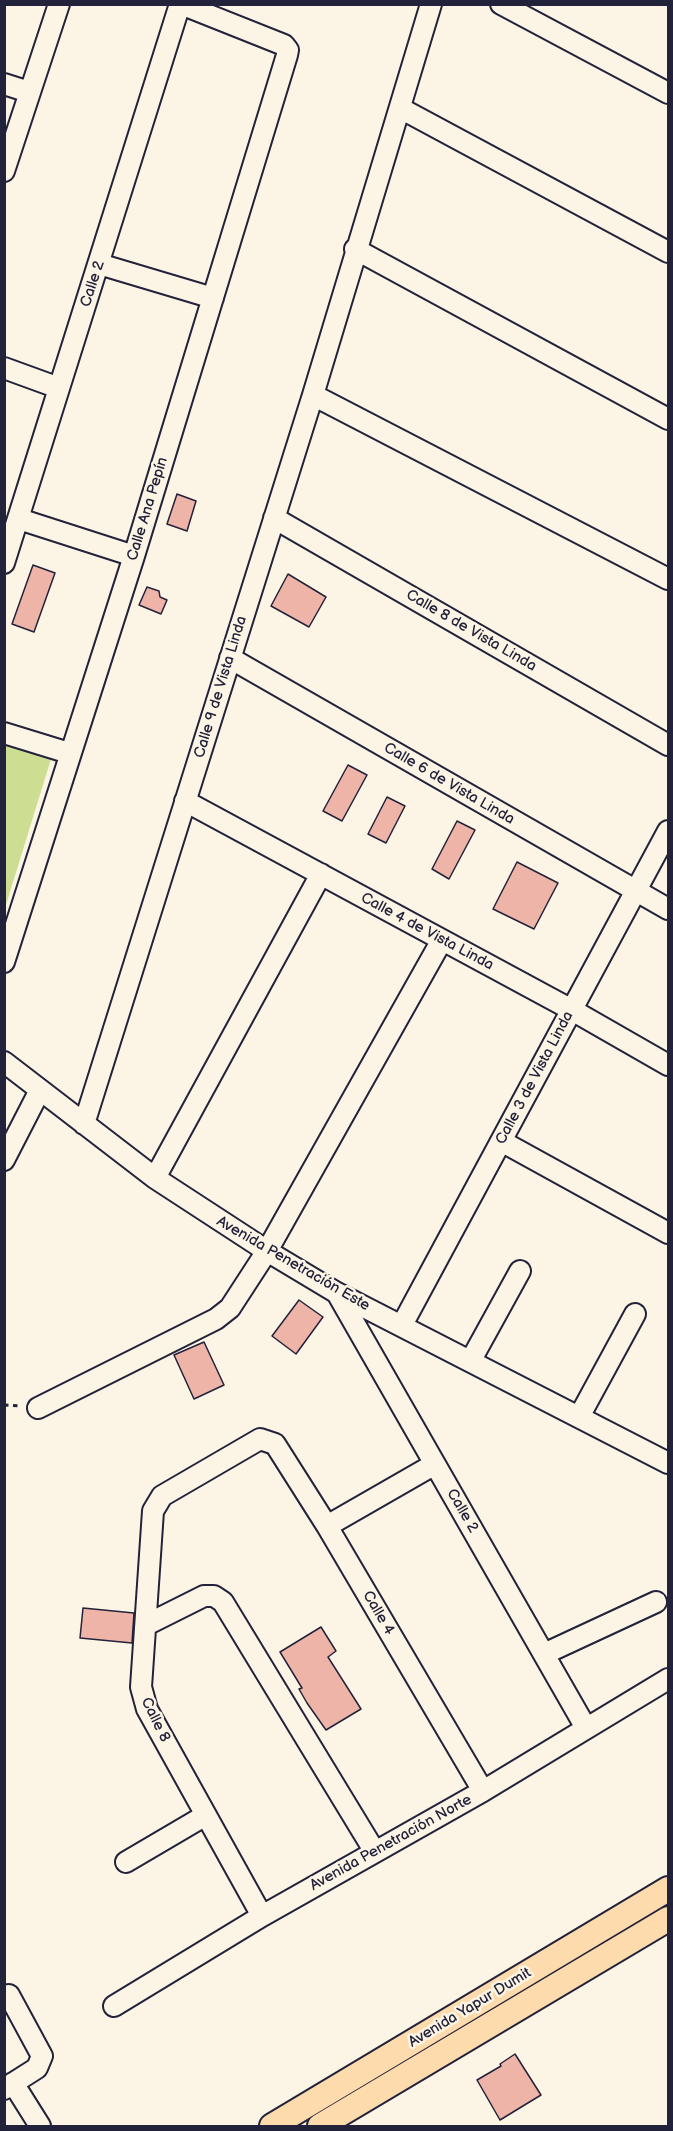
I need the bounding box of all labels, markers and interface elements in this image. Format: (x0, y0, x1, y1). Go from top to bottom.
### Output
street label: Calle 2 (77, 259, 109, 309)
street label: Calle Ana Pepín (124, 455, 172, 563)
street label: Calle 8 de Vista Linda (403, 586, 539, 676)
street label: Calle 9 de Vista Linda (191, 614, 251, 760)
street label: Calle 6 de Vista Linda (380, 739, 518, 829)
street label: Calle 4 de Vista Linda (357, 889, 497, 975)
street label: Calle 3 de Vista Linda (492, 1008, 578, 1148)
street label: Avenida Penetración Este (213, 1213, 373, 1315)
street label: Calle 2 (442, 1486, 482, 1536)
street label: Calle 4 (358, 1588, 398, 1638)
street label: Calle 8 (137, 1695, 173, 1745)
street label: Avenida Penetración Norte (307, 1791, 475, 1895)
street label: Avenida Yapur Dumit (405, 1964, 535, 2052)

